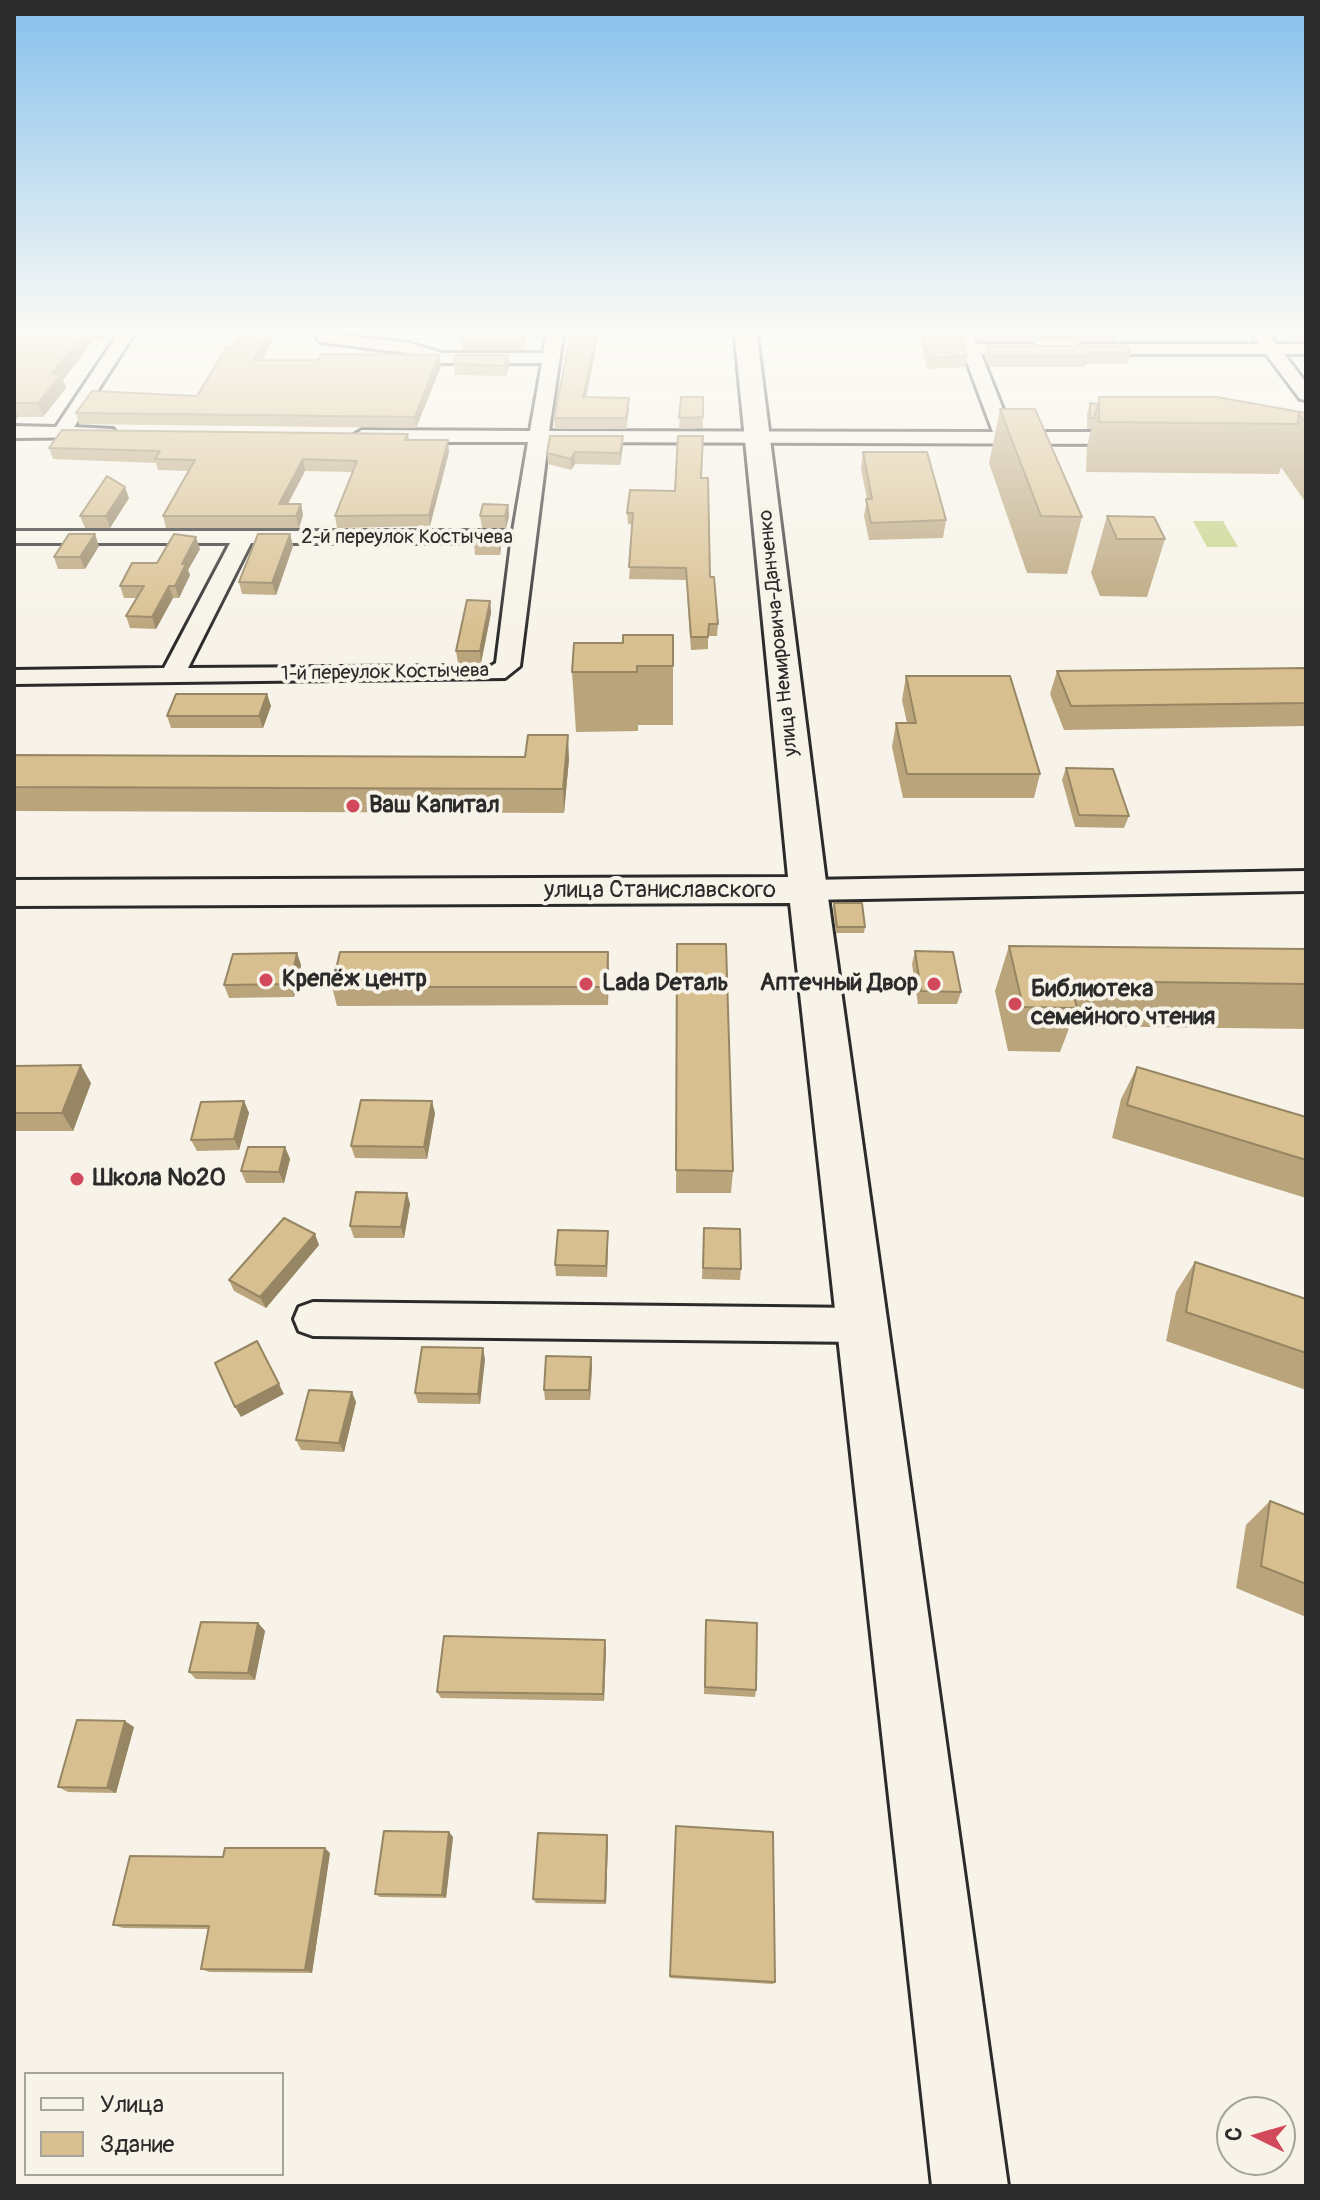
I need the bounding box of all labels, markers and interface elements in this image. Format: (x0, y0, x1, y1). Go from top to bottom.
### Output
street label: улица Немировича-Данченко (754, 508, 804, 758)
street label: 2-й переулок Костычева (301, 526, 513, 550)
street label: 1-й переулок Костычева (281, 659, 489, 687)
place label: Ваш Капитал (369, 792, 500, 820)
marker: Ваш Капитал (344, 797, 362, 815)
street label: улица Станиславского (544, 877, 776, 905)
place label: Крепёж центр (282, 966, 427, 994)
place label: Lada Dеталь (602, 970, 729, 998)
place label: Аптечный Двор (760, 970, 918, 998)
marker: Крепёж центр (257, 971, 275, 989)
marker: Lada Dеталь (577, 975, 595, 993)
marker: Аптечный Двор (925, 975, 943, 993)
place label: Библиотека семейного чтения (1031, 976, 1215, 1032)
marker: Библиотека семейного чтения (1006, 995, 1024, 1013)
place label: Школа №20 (93, 1165, 226, 1193)
marker: Школа №20 (68, 1170, 86, 1188)
legend (24, 2072, 284, 2176)
text: Улица (100, 2090, 164, 2119)
north arrow (1216, 2096, 1296, 2176)
text: С (1220, 2126, 1249, 2142)
text: Здание (100, 2130, 174, 2159)

